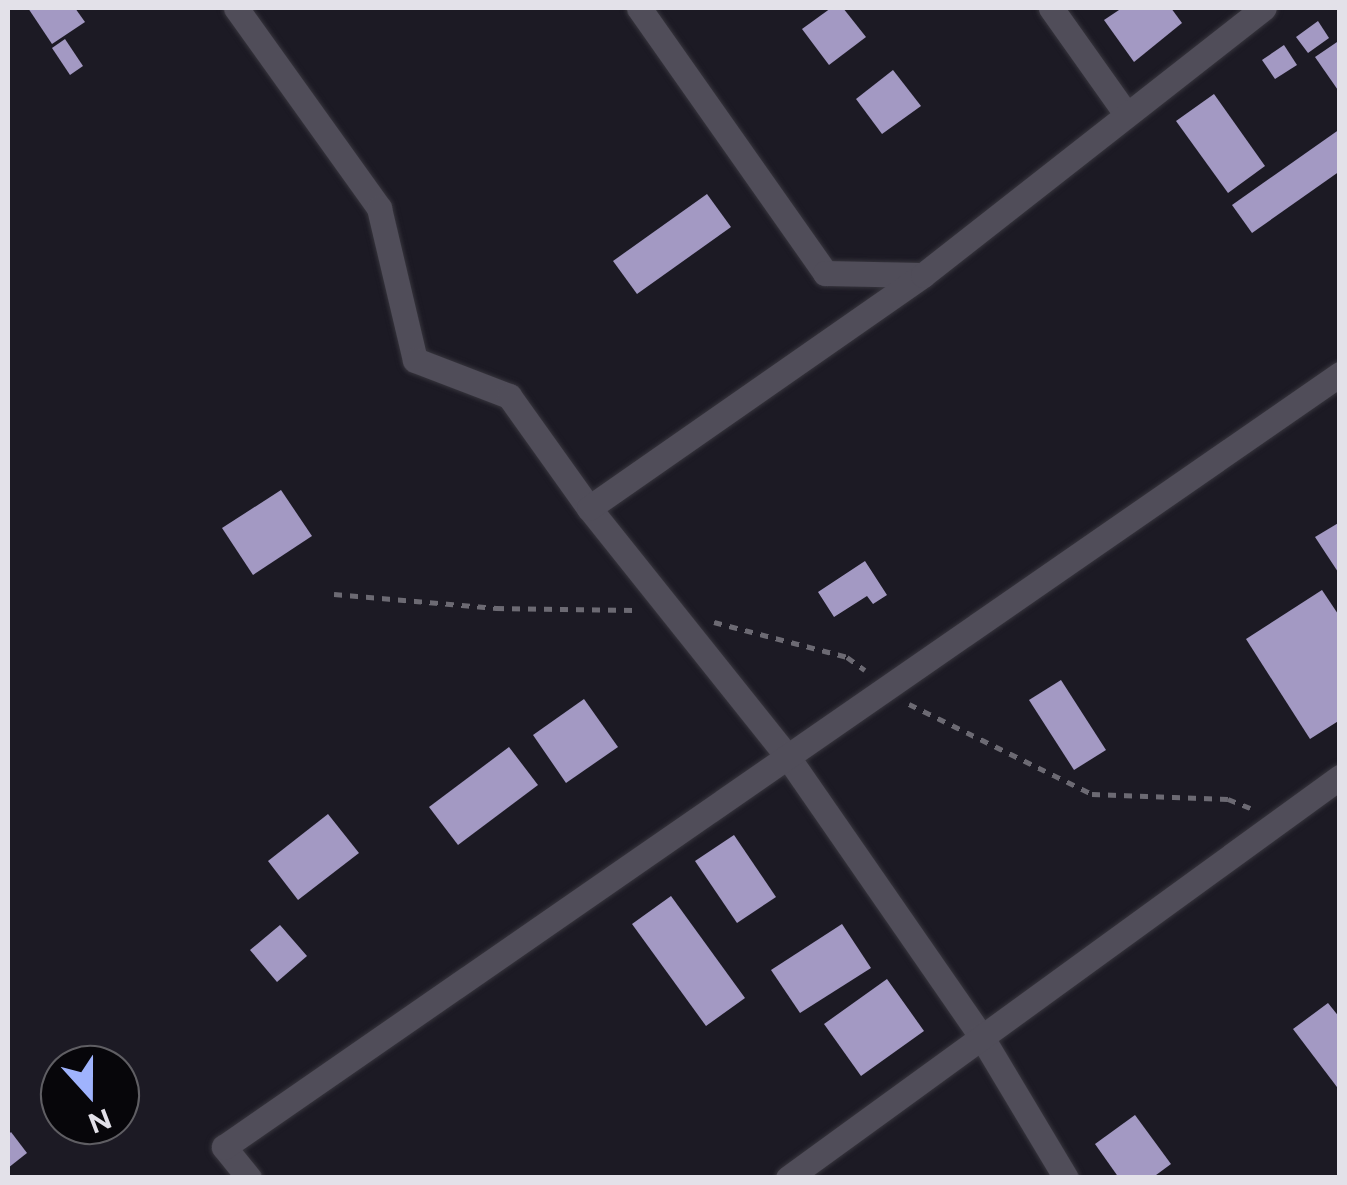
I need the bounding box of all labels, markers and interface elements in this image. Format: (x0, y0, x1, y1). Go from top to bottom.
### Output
north arrow (40, 1045, 140, 1145)
text: N (84, 1101, 116, 1141)

